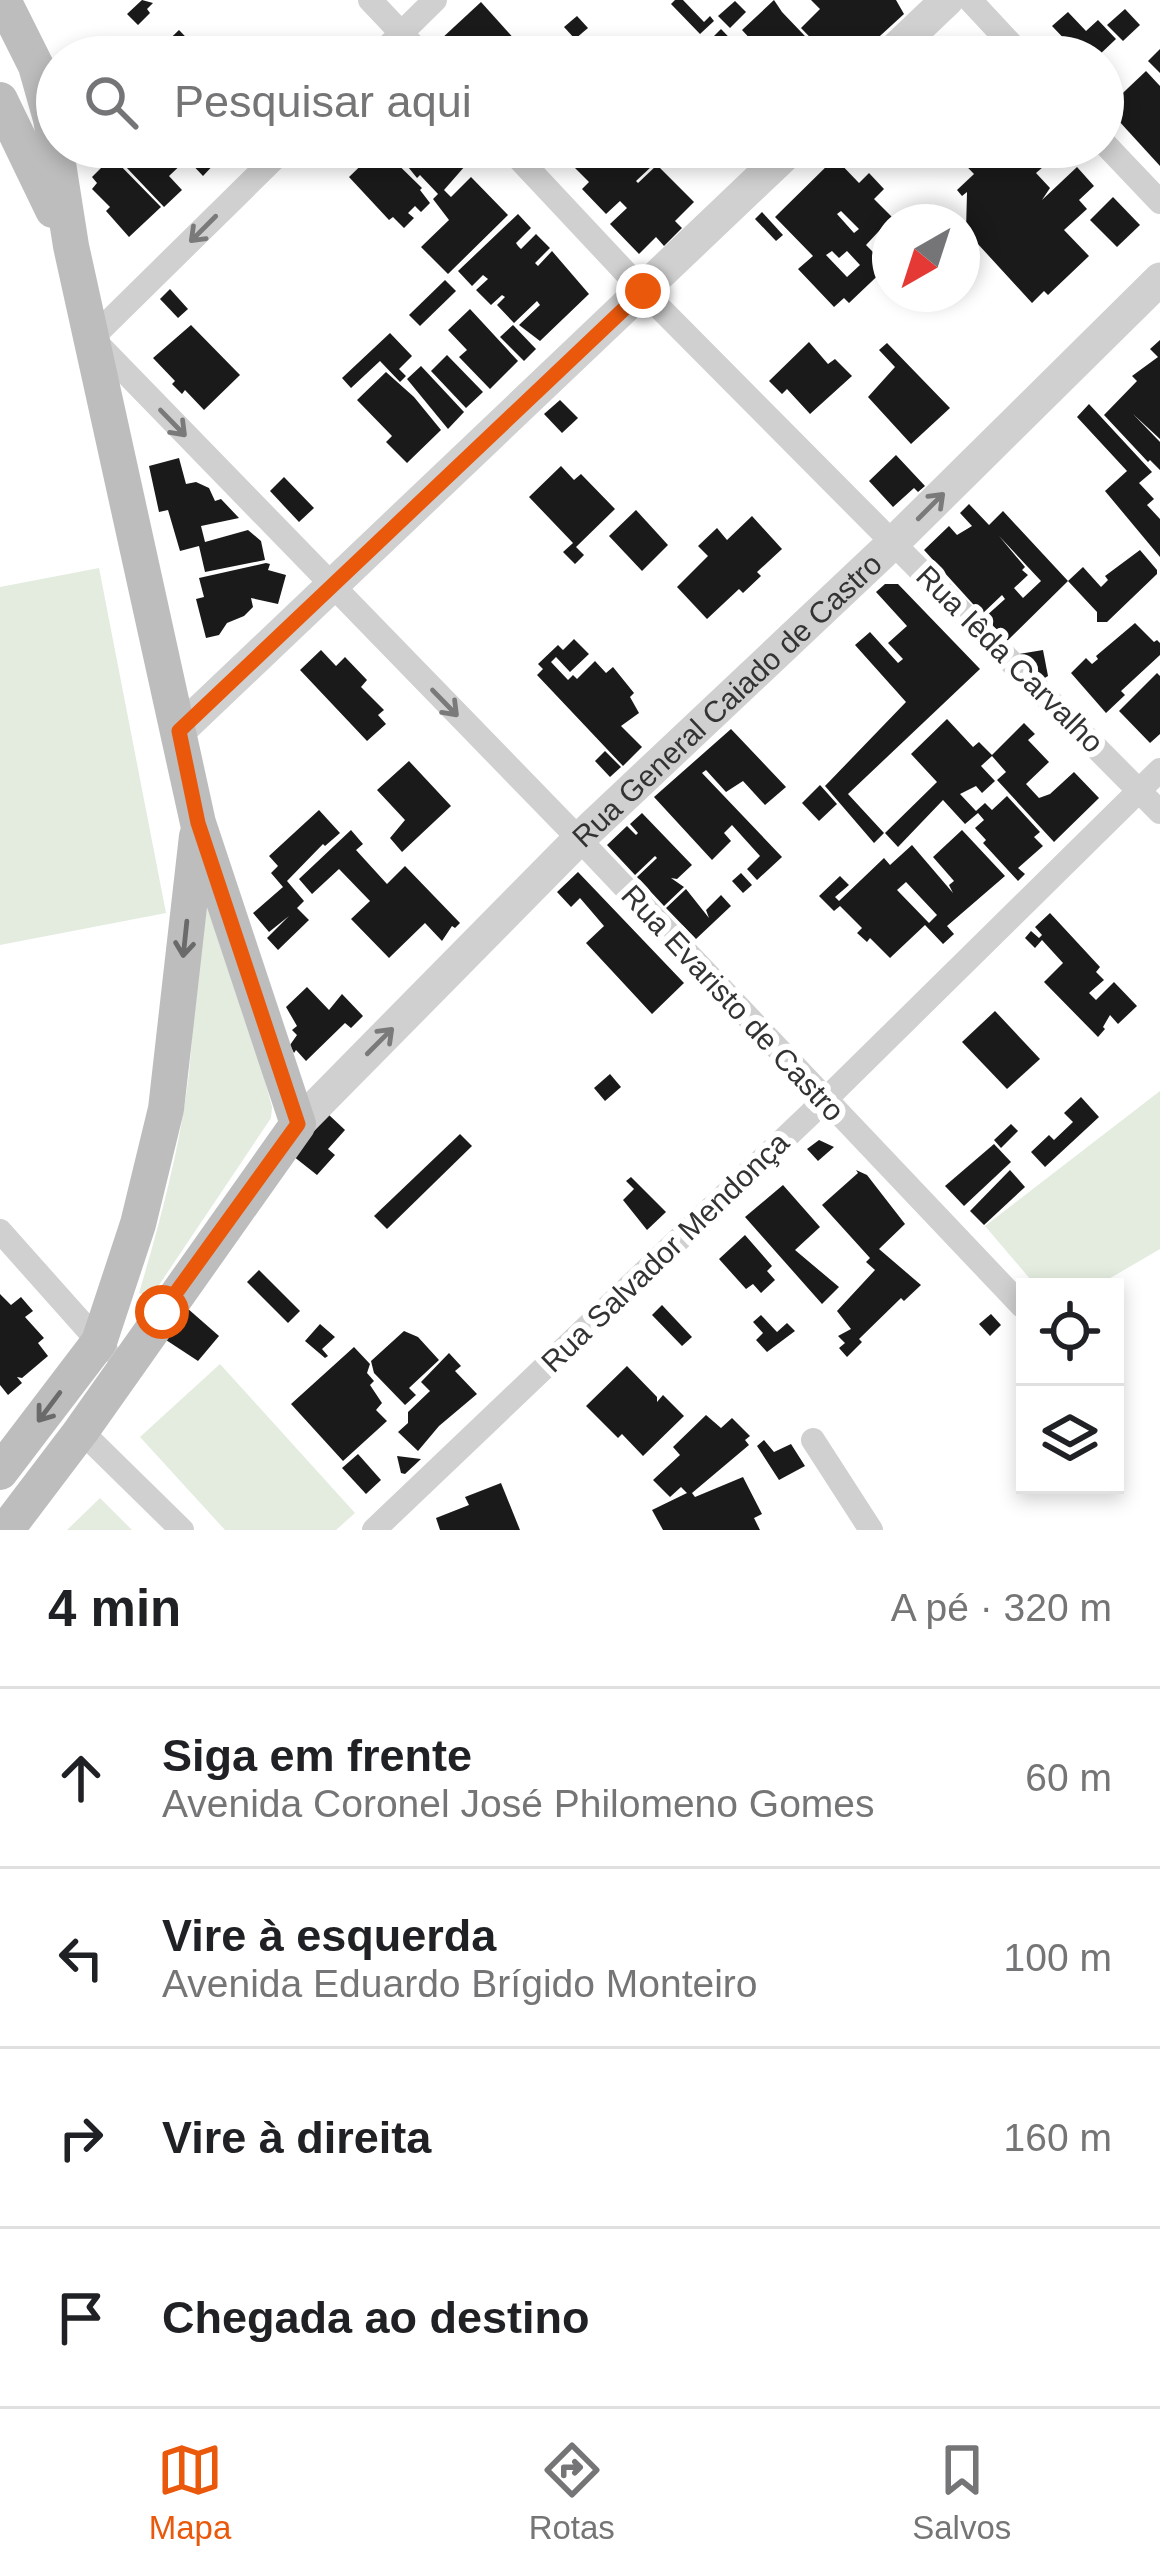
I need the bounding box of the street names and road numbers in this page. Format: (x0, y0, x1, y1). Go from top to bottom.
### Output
street label: Rua General Caiado de Castro (565, 547, 888, 853)
street label: Rua Iêda Carvalho (910, 559, 1110, 759)
street label: Rua Evaristo de Castro (615, 878, 851, 1128)
street label: Rua Salvador Mendonça (535, 1125, 795, 1379)

